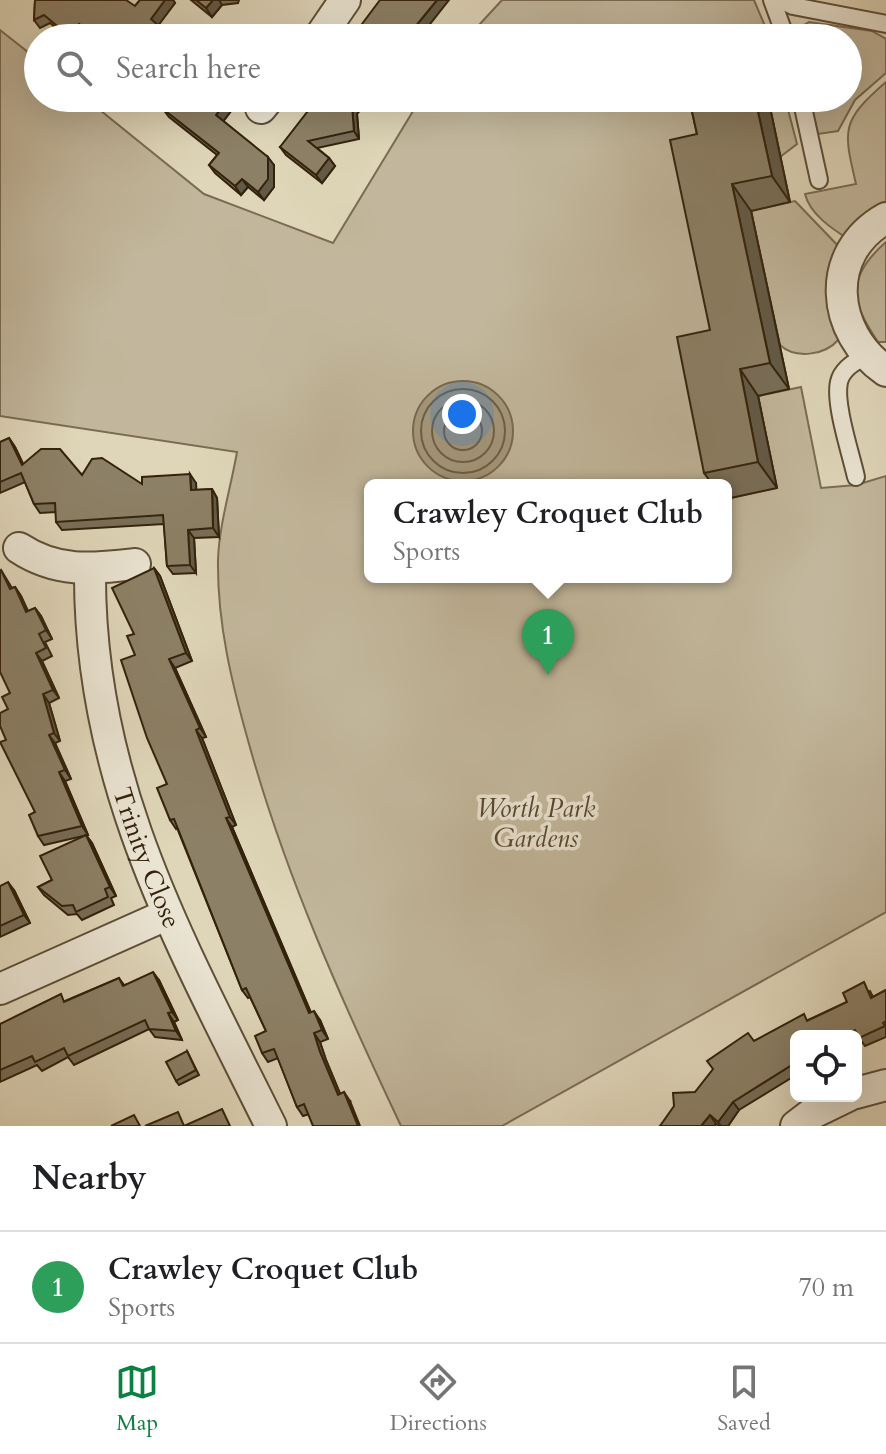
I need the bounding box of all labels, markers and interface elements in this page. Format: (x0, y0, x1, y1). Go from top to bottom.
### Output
search box (24, 24, 862, 112)
icon: search (52, 46, 96, 90)
text: Search here (116, 48, 261, 89)
your location (442, 394, 482, 434)
popup (364, 479, 732, 583)
text: Crawley Croquet Club (393, 493, 703, 534)
text: Sports (393, 534, 460, 569)
pin: 1 (522, 609, 574, 675)
street label: Trinity Close (104, 783, 189, 934)
park label: Worth Park Gardens (477, 791, 595, 856)
map controls (790, 1030, 862, 1102)
button: locate (790, 1030, 862, 1102)
text: Nearby (32, 1155, 147, 1201)
text: Crawley Croquet Club (108, 1249, 418, 1290)
text: 1 (51, 1270, 65, 1305)
text: 70 m (798, 1270, 854, 1305)
text: Sports (108, 1290, 175, 1325)
tab: Map (115, 1360, 159, 1438)
tab: Directions (390, 1360, 487, 1438)
tab: Saved (717, 1360, 771, 1438)

